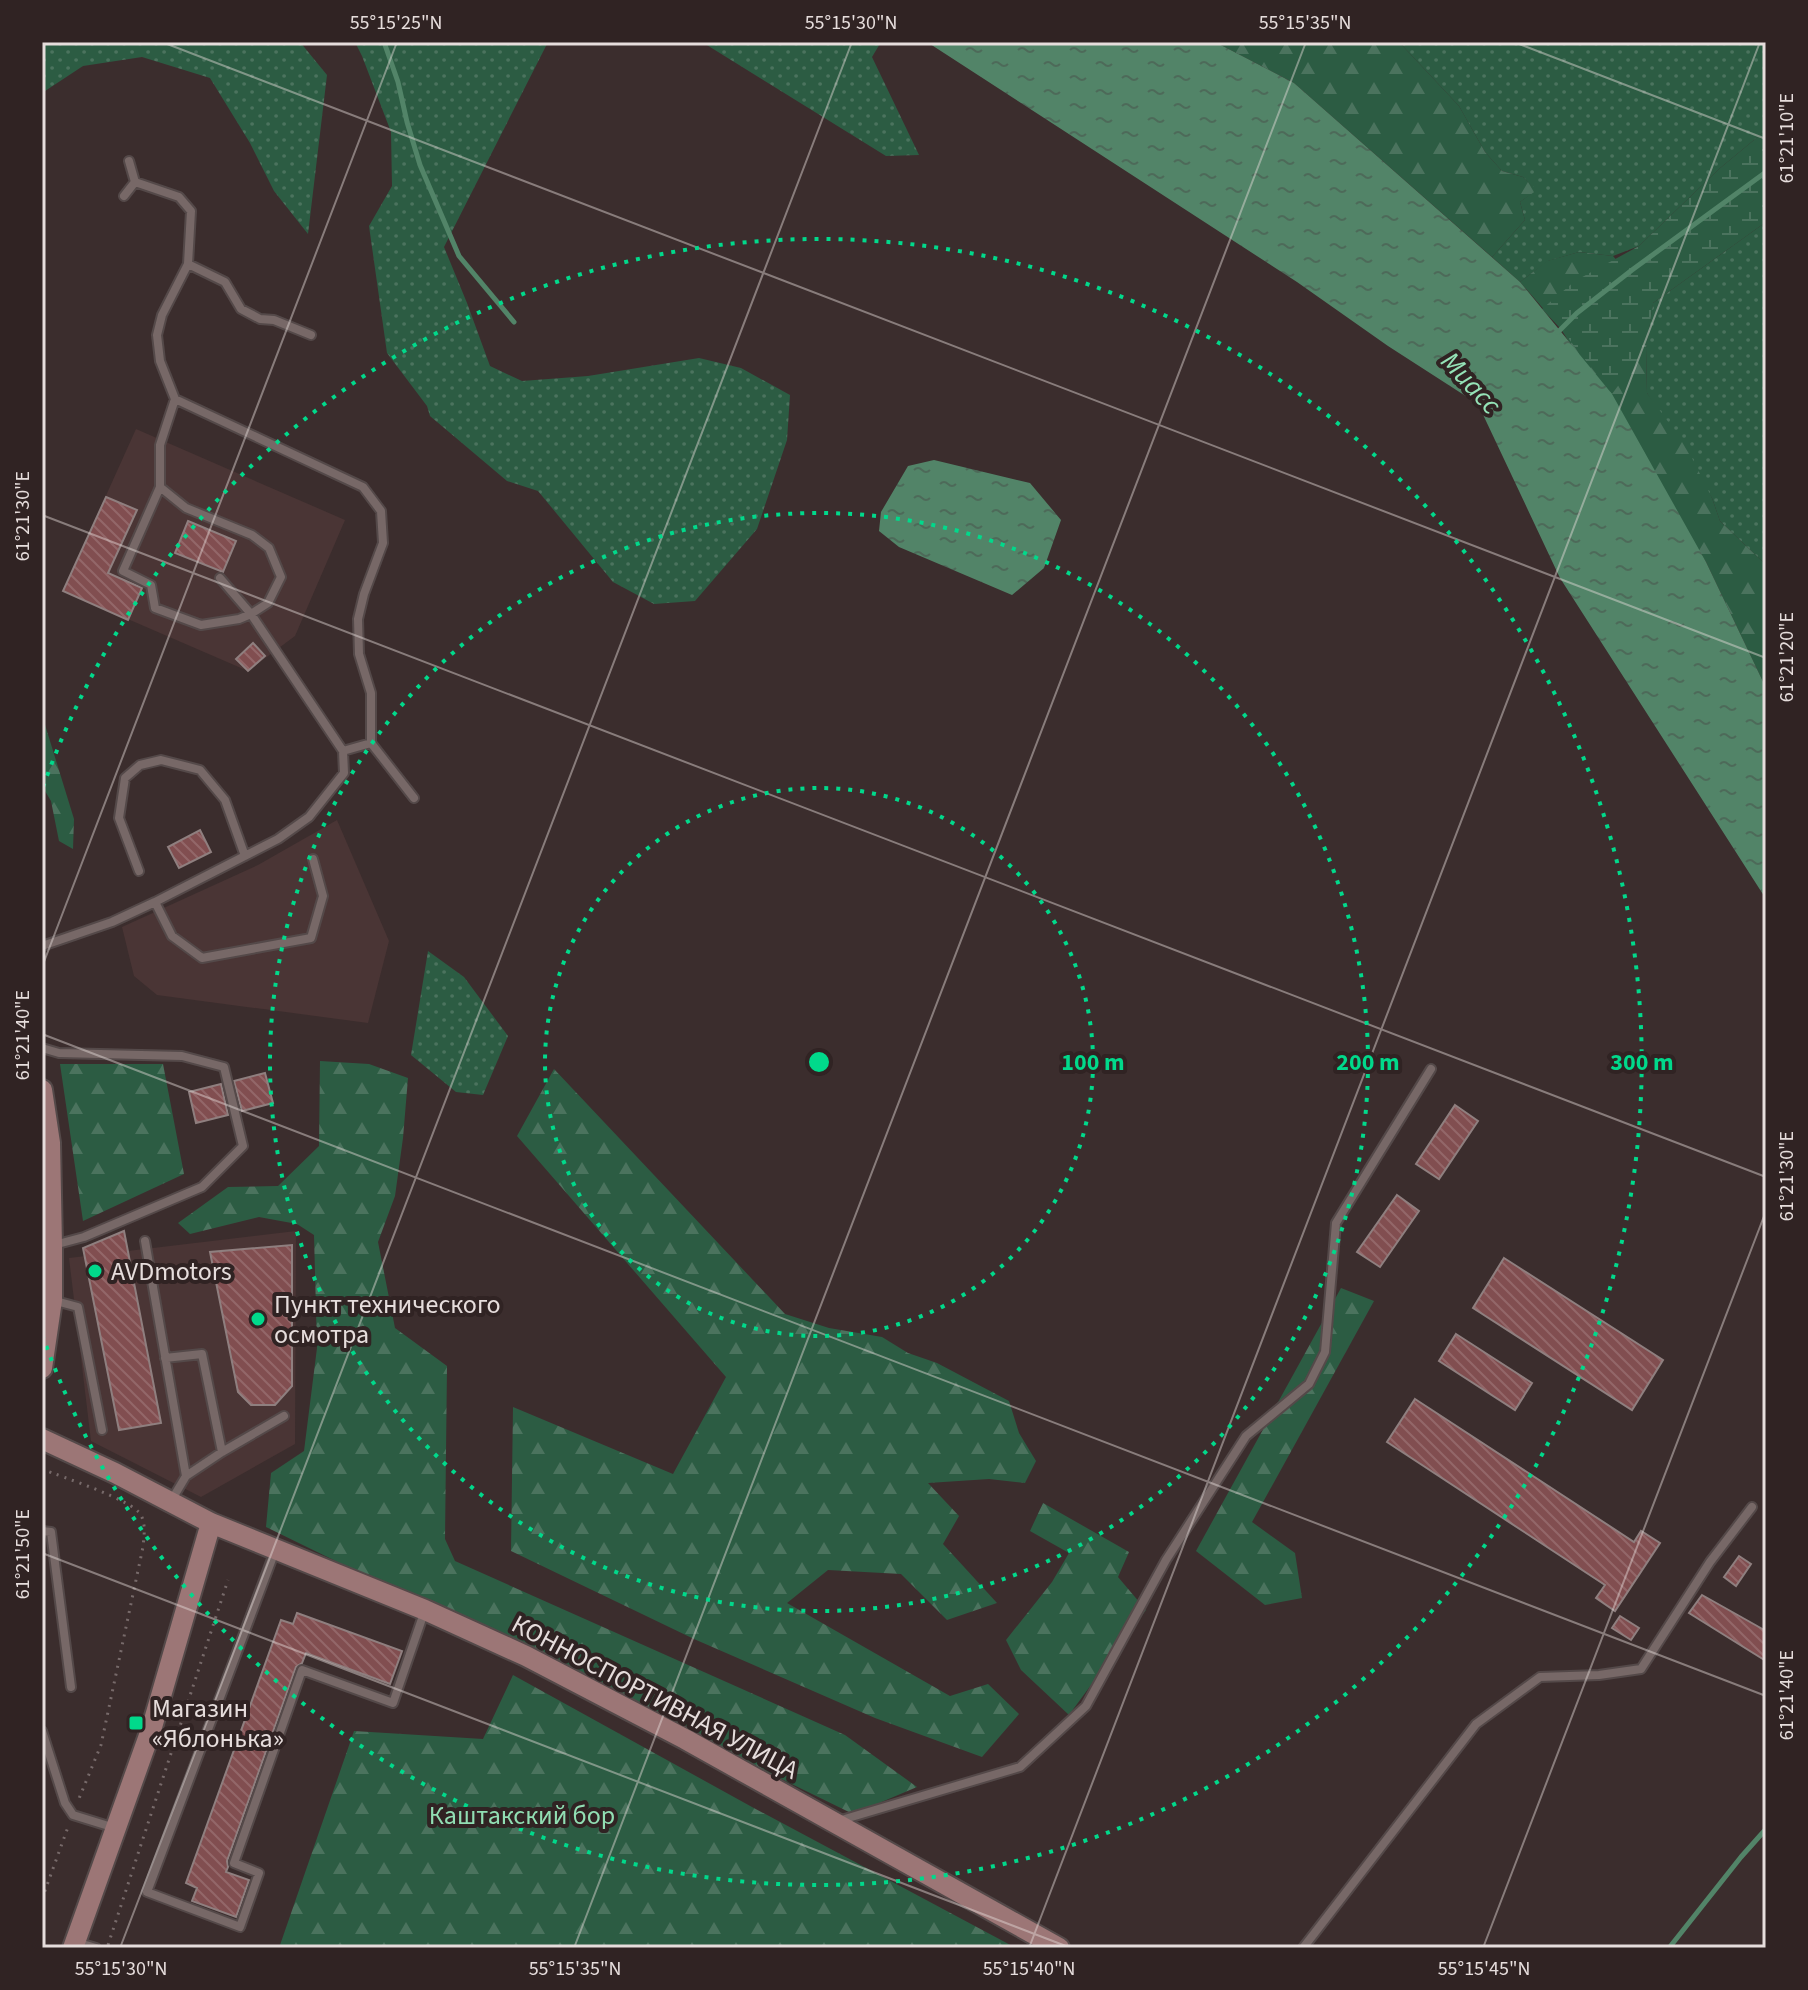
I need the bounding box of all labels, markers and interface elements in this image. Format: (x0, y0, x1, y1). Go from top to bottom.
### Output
text: 55°15'25"N (350, 9, 442, 37)
text: 55°15'30"N (805, 9, 897, 37)
text: 55°15'35"N (1259, 9, 1351, 37)
text: 61°21'10"E (1773, 93, 1801, 183)
water label: Миасс (1431, 343, 1511, 424)
text: 61°21'30"E (9, 471, 37, 561)
text: 61°21'20"E (1773, 612, 1801, 702)
text: 61°21'40"E (9, 990, 37, 1080)
text: 100 m (1061, 1045, 1125, 1080)
text: 200 m (1336, 1045, 1400, 1080)
text: 300 m (1610, 1045, 1674, 1080)
centre of rings (805, 1048, 833, 1076)
text: 61°21'30"E (1773, 1131, 1801, 1221)
place label: AVDmotors (111, 1253, 232, 1290)
marker: AVDmotors (86, 1262, 104, 1280)
place label: Пункт технического осмотра (274, 1286, 501, 1353)
marker: Пункт технического осмотра (249, 1310, 267, 1328)
text: 61°21'50"E (9, 1509, 37, 1599)
street label: КОННОСПОРТИВНАЯ УЛИЦА (505, 1606, 806, 1789)
text: 61°21'40"E (1773, 1650, 1801, 1740)
place label: Магазин «Яблонька» (152, 1690, 284, 1757)
marker: Магазин «Яблонька» (127, 1714, 145, 1732)
park label: Каштакский бор (429, 1797, 615, 1834)
text: 55°15'30"N (75, 1955, 167, 1983)
text: 55°15'35"N (529, 1955, 621, 1983)
text: 55°15'40"N (983, 1955, 1075, 1983)
text: 55°15'45"N (1438, 1955, 1530, 1983)

